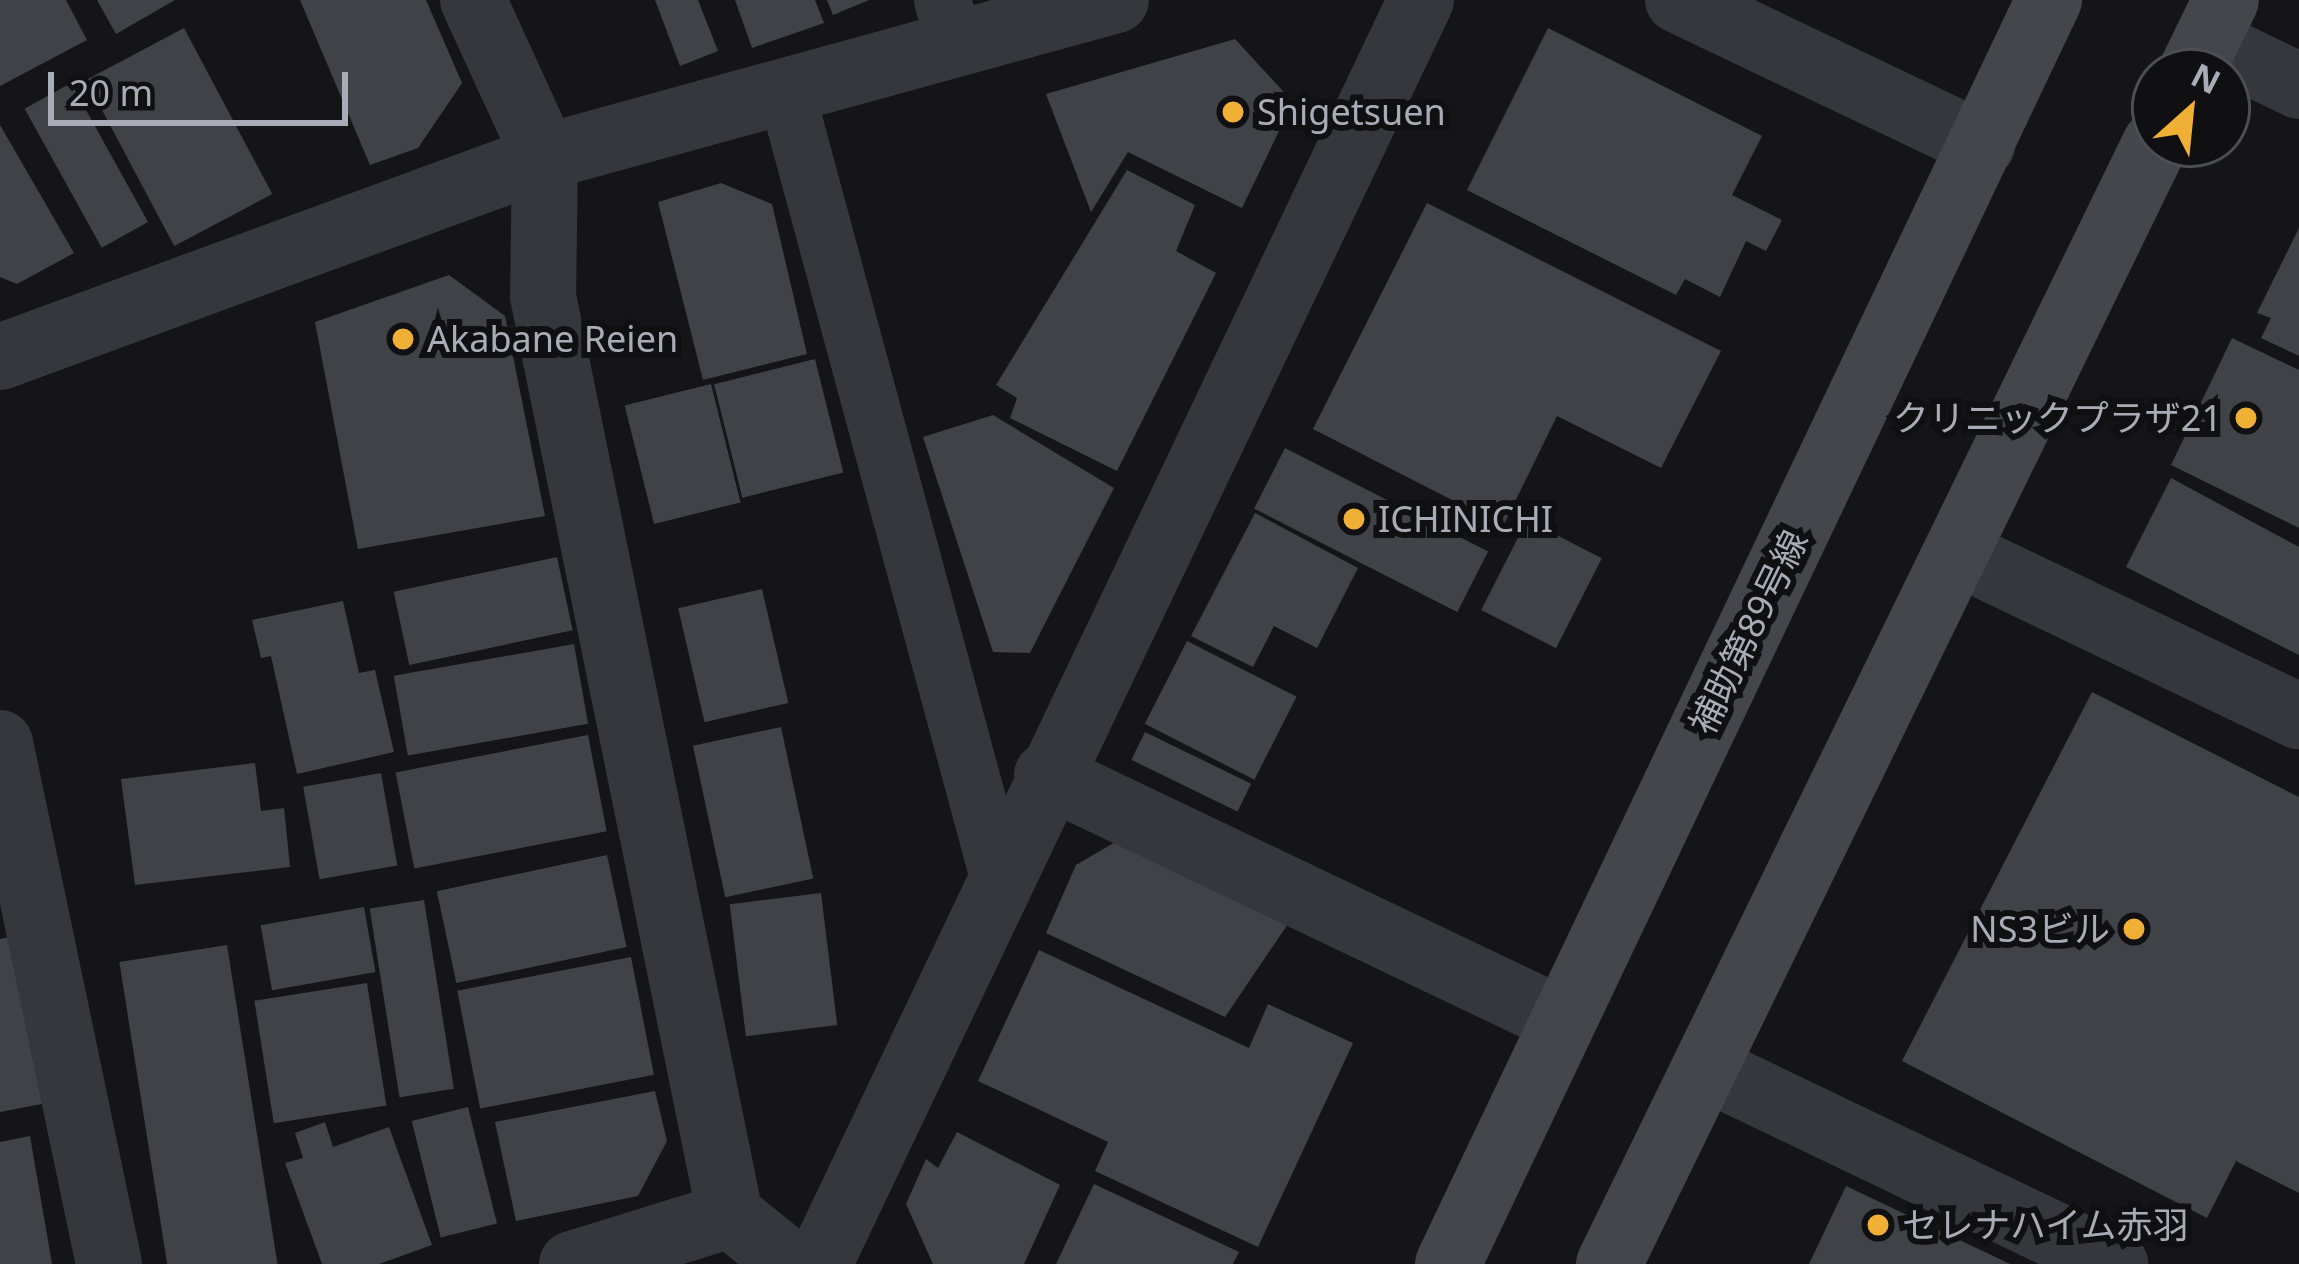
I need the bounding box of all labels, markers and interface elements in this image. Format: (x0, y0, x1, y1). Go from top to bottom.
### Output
scale bar (54, 48, 354, 122)
north arrow (2131, 48, 2251, 168)
text: N (2184, 52, 2228, 104)
text: 20 m (69, 68, 153, 117)
place label: Shigetsuen (1257, 90, 1446, 134)
marker: Shigetsuen (1220, 99, 1246, 125)
place label: Akabane Reien (427, 317, 678, 361)
marker: Akabane Reien (390, 326, 416, 352)
place label: クリニックプラザ21 (1893, 396, 2222, 440)
marker: クリニックプラザ21 (2233, 405, 2259, 431)
place label: ICHINICHI (1378, 497, 1553, 541)
marker: ICHINICHI (1341, 506, 1367, 532)
street label: 補助第89号線 (1680, 523, 1816, 741)
place label: NS3ビル (1970, 907, 2110, 951)
marker: NS3ビル (2121, 916, 2147, 942)
place label: セレナハイム赤羽 (1902, 1203, 2190, 1247)
marker: セレナハイム赤羽 (1865, 1212, 1891, 1238)

